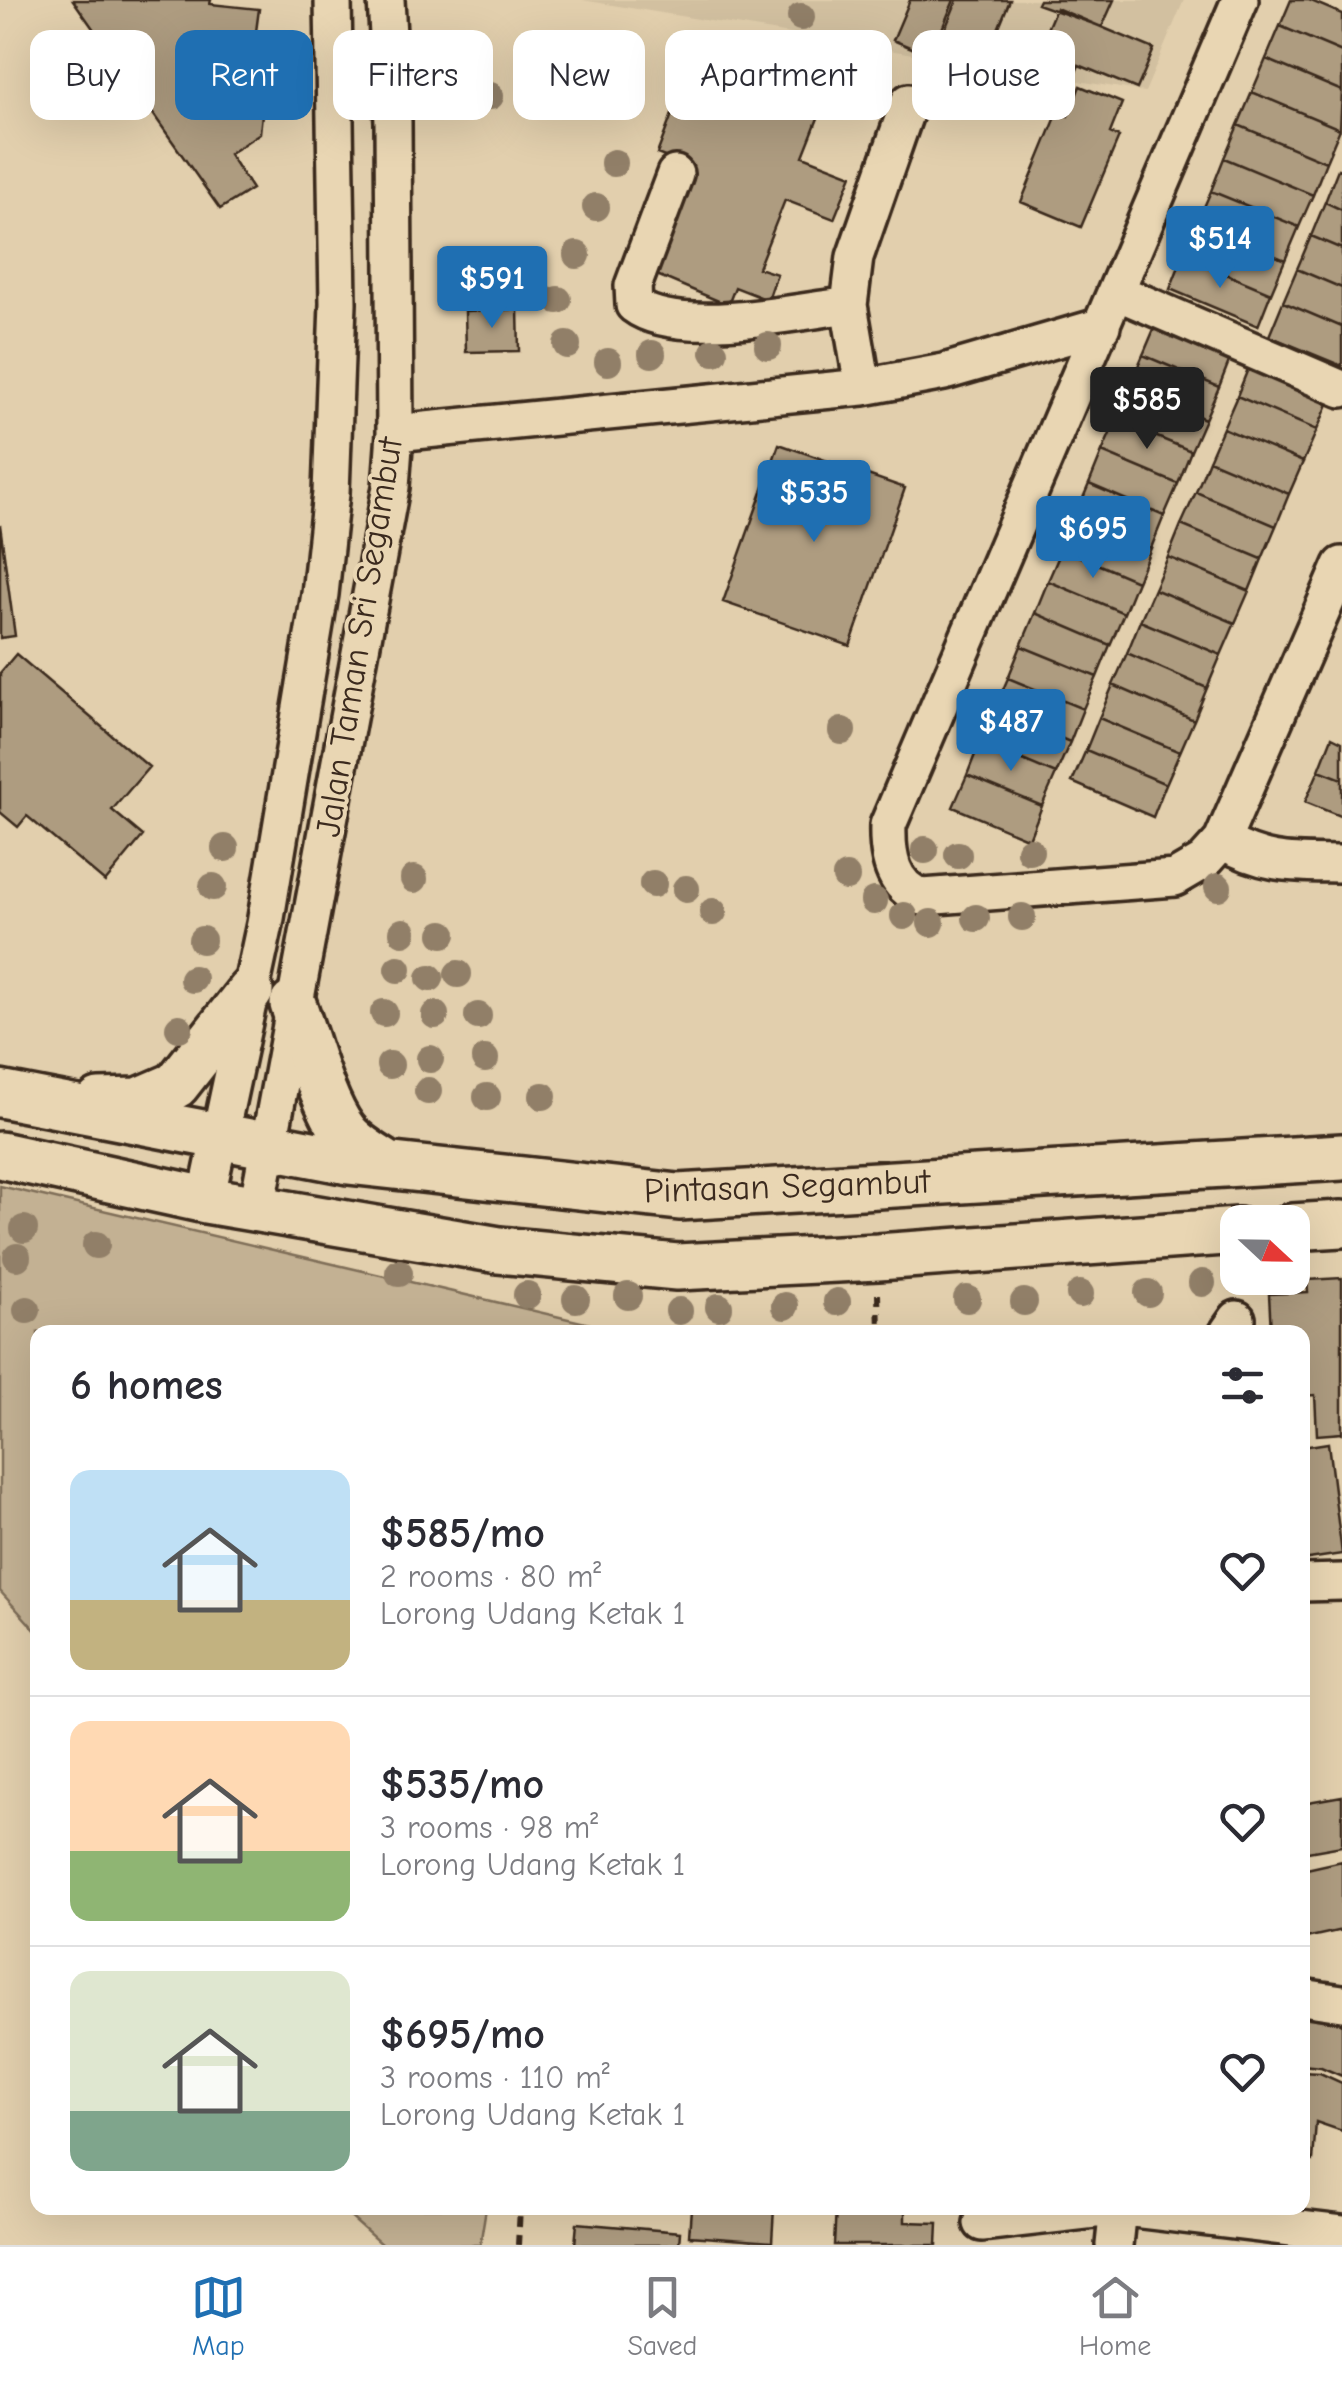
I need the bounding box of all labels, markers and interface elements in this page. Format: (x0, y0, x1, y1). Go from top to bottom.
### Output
chip: Buy (30, 30, 155, 120)
chip: Rent (175, 30, 313, 120)
chip: Filters (333, 30, 493, 120)
chip: New (513, 30, 645, 120)
chip: Apartment (665, 30, 892, 120)
chip: House (912, 30, 1075, 120)
pin: $514 (1161, 206, 1279, 291)
text: $514 (1188, 220, 1252, 257)
pin: $591 (433, 246, 551, 331)
text: $591 (459, 260, 525, 297)
pin: $585 (1088, 367, 1206, 452)
text: $585 (1112, 381, 1182, 418)
street label: Jalan Taman Sri Segambut (307, 433, 411, 840)
pin: $535 (755, 460, 873, 545)
text: $535 (779, 474, 849, 511)
pin: $695 (1034, 496, 1152, 581)
text: $695 (1058, 510, 1128, 547)
pin: $487 (952, 689, 1070, 774)
text: $487 (978, 703, 1044, 740)
street label: Pintasan Segambut (643, 1160, 932, 1211)
north arrow (1220, 1205, 1310, 1295)
map controls (1220, 1205, 1310, 1295)
icon: filters (1215, 1358, 1270, 1413)
text: 6 homes (70, 1361, 223, 1410)
text: $585/mo (380, 1509, 545, 1558)
icon: home (150, 1510, 270, 1630)
icon: heart (1215, 1543, 1270, 1598)
text: 2 rooms · 80 m² (380, 1558, 601, 1595)
text: Lorong Udang Ketak 1 (380, 1595, 685, 1632)
text: $535/mo (380, 1760, 544, 1809)
icon: home (150, 1761, 270, 1881)
icon: heart (1215, 1794, 1270, 1849)
text: 3 rooms · 98 m² (380, 1809, 598, 1846)
text: Lorong Udang Ketak 1 (380, 1846, 685, 1883)
text: $695/mo (380, 2010, 545, 2059)
icon: home (150, 2011, 270, 2131)
icon: heart (1215, 2044, 1270, 2099)
text: 3 rooms · 110 m² (380, 2059, 610, 2096)
text: Lorong Udang Ketak 1 (380, 2096, 685, 2133)
tab: Map (191, 2270, 246, 2362)
tab: Saved (627, 2270, 697, 2362)
tab: Home (1079, 2270, 1151, 2362)

